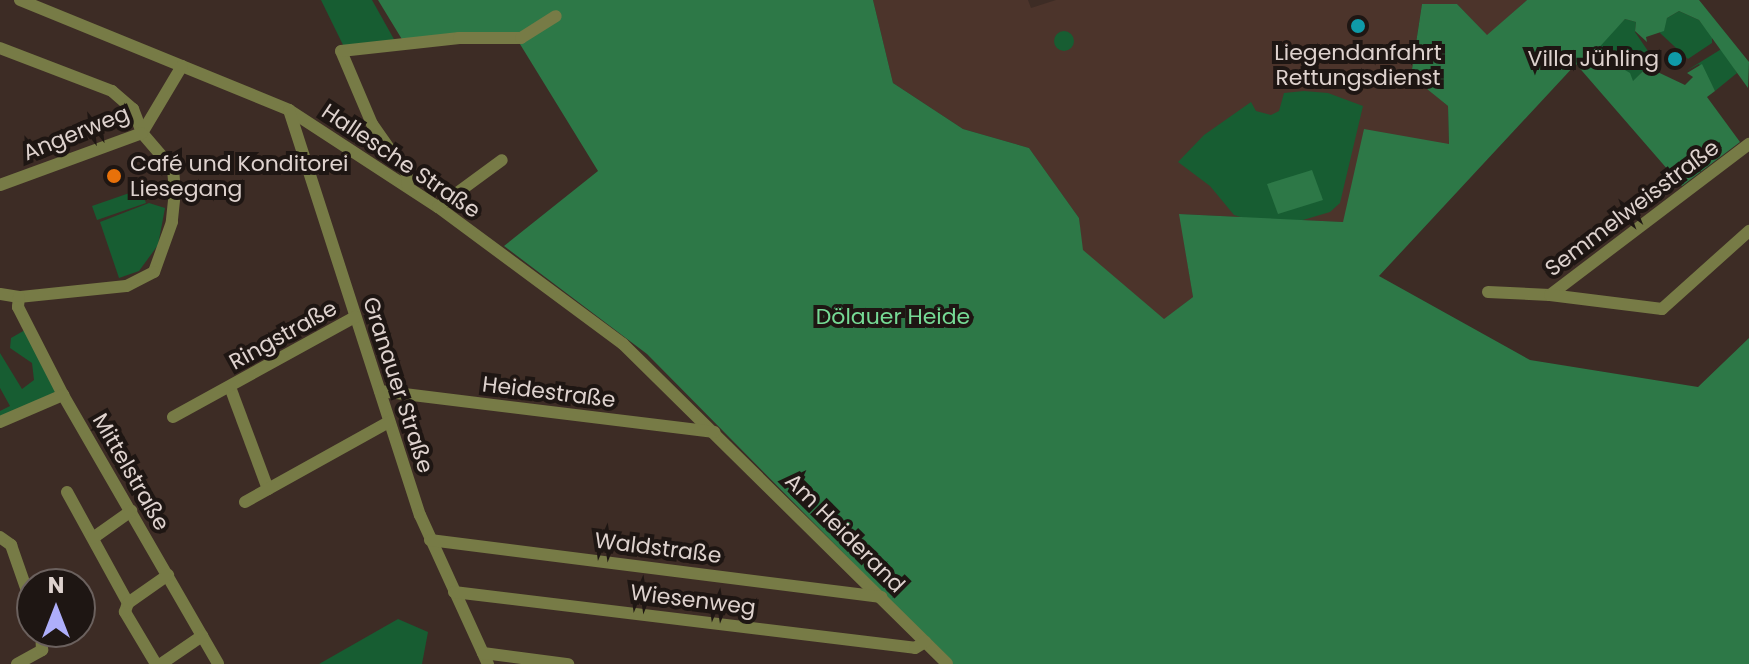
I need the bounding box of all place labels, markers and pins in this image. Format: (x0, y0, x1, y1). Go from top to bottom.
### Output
marker: Liegendanfahrt Rettungsdienst (1349, 17, 1367, 35)
place label: Liegendanfahrt Rettungsdienst (1274, 39, 1442, 90)
place label: Villa Jühling (1528, 46, 1659, 72)
marker: Villa Jühling (1666, 50, 1684, 68)
place label: Café und Konditorei Liesegang (130, 150, 348, 202)
marker: Café und Konditorei Liesegang (105, 167, 123, 185)

